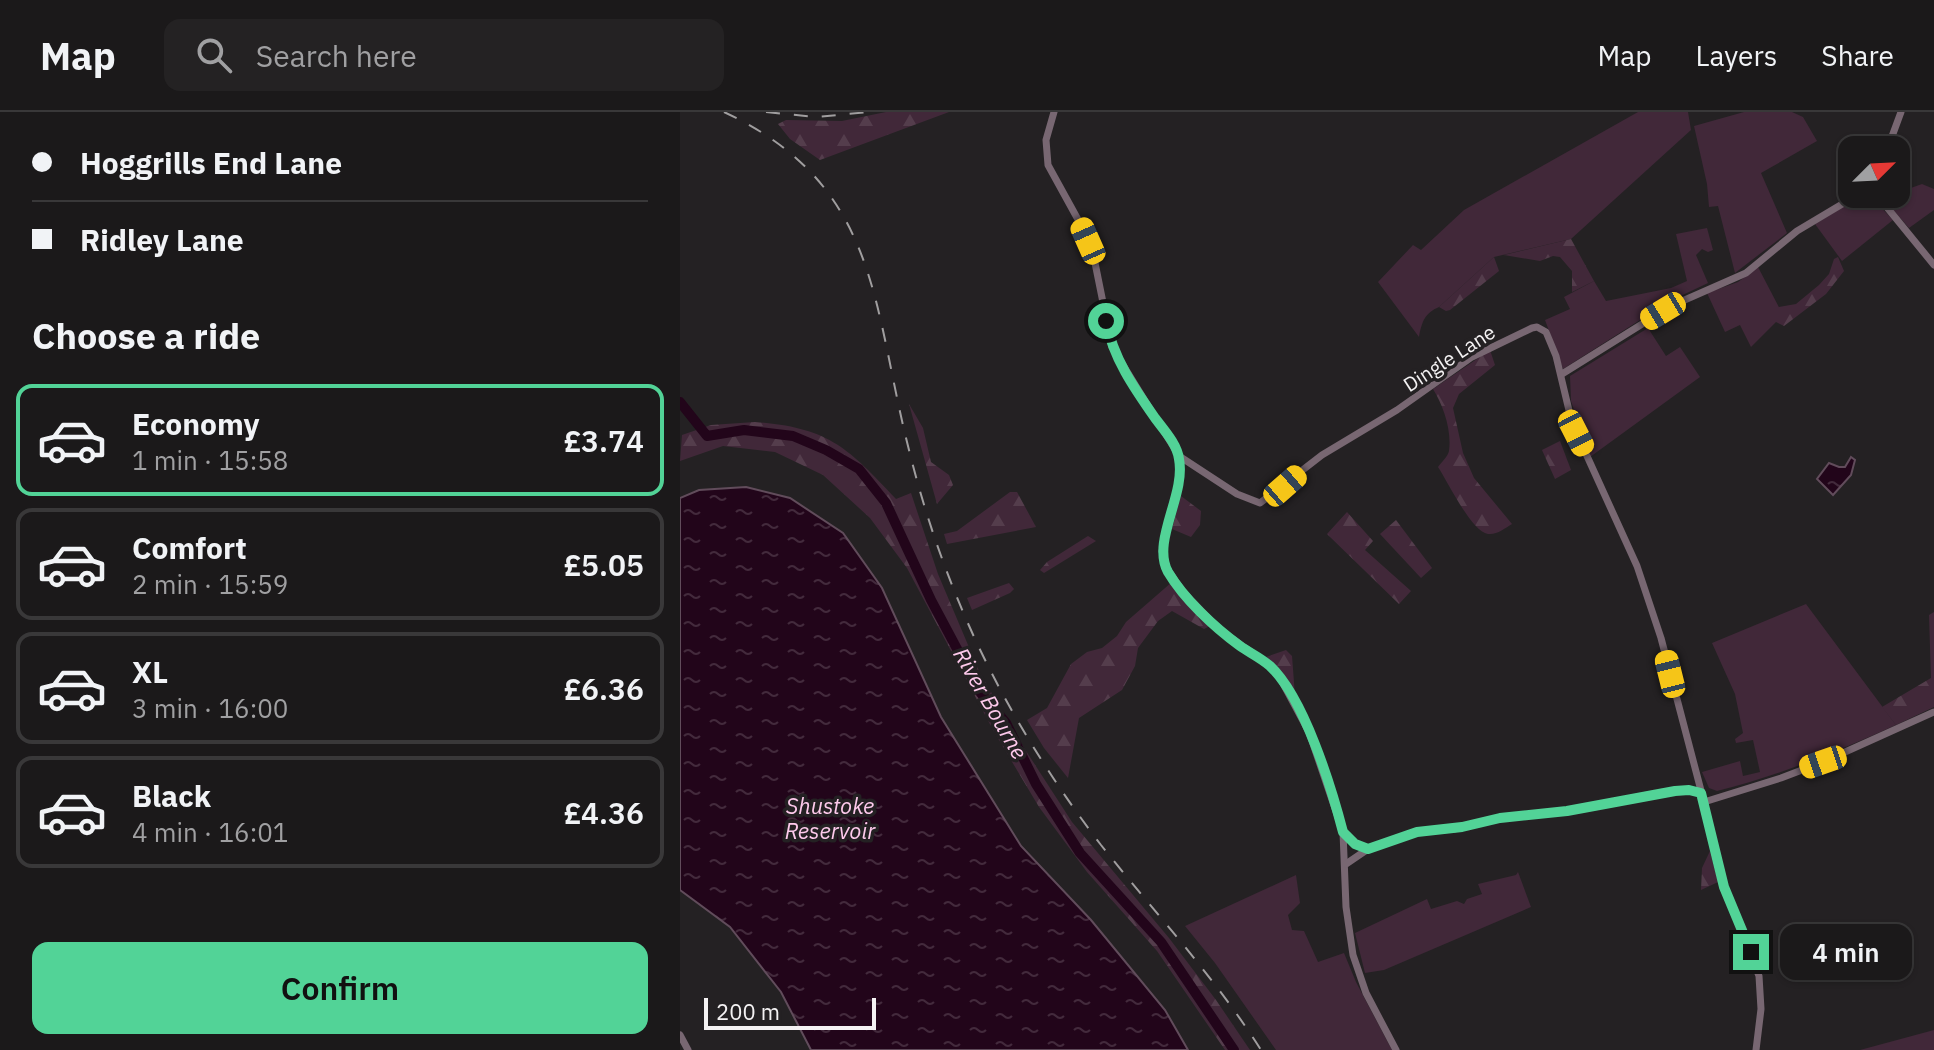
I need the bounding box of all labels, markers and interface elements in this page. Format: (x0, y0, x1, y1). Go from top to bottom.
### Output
search box (164, 19, 724, 91)
text: Map (40, 31, 116, 80)
icon: search (192, 33, 236, 77)
text: Search here (256, 36, 417, 75)
text: Map (1597, 37, 1651, 74)
text: Layers (1695, 37, 1777, 74)
text: Share (1821, 37, 1894, 74)
north arrow (1838, 136, 1910, 208)
map controls (1838, 136, 1910, 208)
text: Hoggrills End Lane (80, 143, 342, 182)
car (1067, 214, 1109, 268)
text: Ridley Lane (80, 220, 244, 259)
car (1636, 288, 1690, 334)
route start (1088, 303, 1124, 339)
text: Choose a ride (32, 312, 260, 359)
street label: Dingle Lane (1398, 318, 1500, 398)
icon: car (36, 404, 108, 476)
text: Economy (132, 404, 260, 443)
car (1554, 406, 1598, 460)
text: £3.74 (563, 421, 644, 460)
text: 1 min · 15:58 (132, 443, 288, 477)
car (1259, 461, 1311, 511)
icon: car (36, 528, 108, 600)
text: Comfort (132, 528, 247, 567)
text: £5.05 (563, 545, 644, 584)
text: 2 min · 15:59 (132, 567, 288, 601)
water label: River Bourne (947, 642, 1035, 764)
car (1653, 648, 1687, 700)
icon: car (36, 652, 108, 724)
text: XL (132, 652, 168, 691)
text: £6.36 (563, 669, 644, 708)
text: 3 min · 16:00 (132, 691, 288, 725)
car (1796, 743, 1850, 781)
icon: car (36, 776, 108, 848)
text: Black (132, 776, 211, 815)
water label: Shustoke Reservoir (785, 791, 876, 845)
text: £4.36 (563, 793, 644, 832)
text: 4 min · 16:01 (132, 815, 288, 849)
callout: 4 min (1779, 924, 1911, 980)
route end (1733, 934, 1769, 970)
text: 4 min (1812, 935, 1880, 969)
button: Confirm (32, 942, 648, 1034)
scale bar (704, 994, 876, 1030)
text: 200 m (716, 997, 780, 1026)

